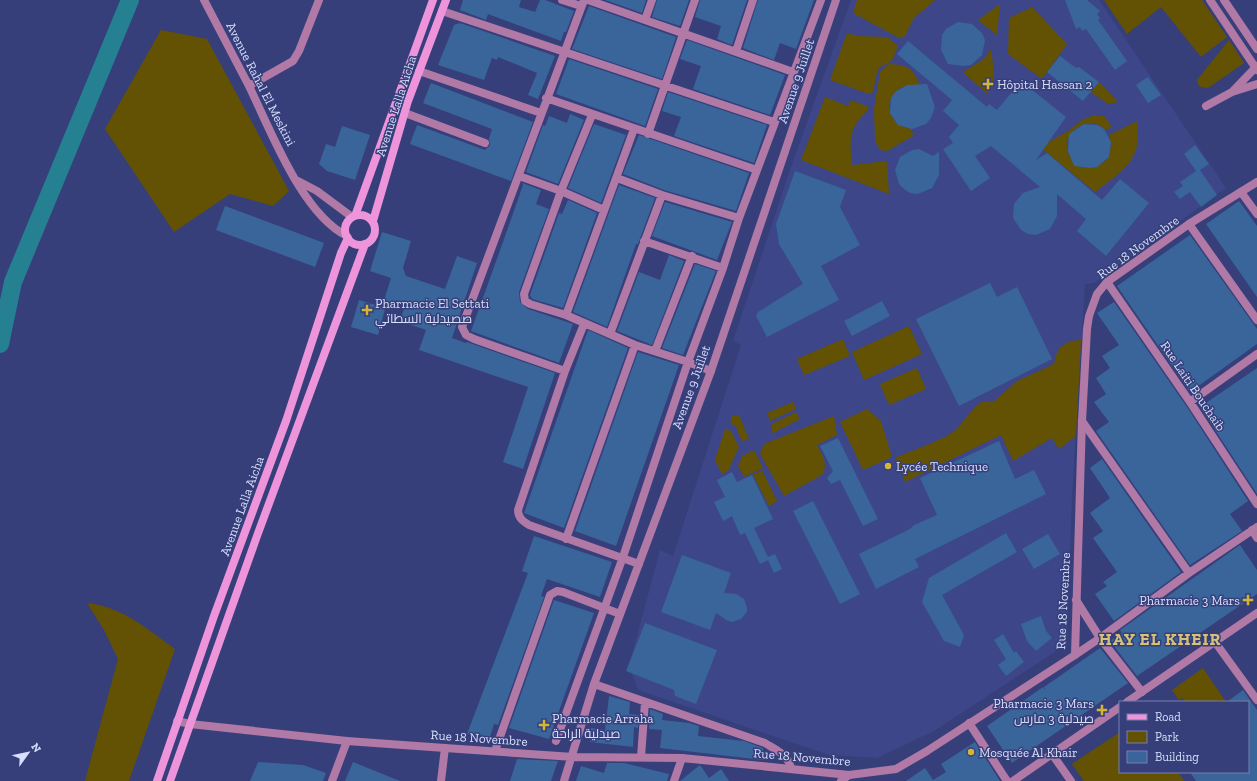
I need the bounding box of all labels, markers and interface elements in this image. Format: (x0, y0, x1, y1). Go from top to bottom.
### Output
street label: Avenue Rahal El Meskini (223, 20, 299, 149)
street label: Avenue 9 Juillet (775, 37, 818, 125)
street label: Avenue Lalla Aicha (373, 53, 420, 158)
place label: Hôpital Hassan 2 (997, 77, 1093, 92)
marker: Hôpital Hassan 2 (982, 78, 994, 90)
street label: Rue 18 Novembre (1094, 212, 1182, 282)
place label: Pharmacie El Settati صصيدلية السطاتي (375, 296, 490, 329)
marker: Pharmacie El Settati صصيدلية السطاتي (362, 305, 372, 315)
street label: Rue Laiti Bouchaib (1157, 338, 1229, 434)
street label: Avenue 9 Juillet (669, 343, 713, 431)
street label: Avenue Lalla Aicha (217, 453, 267, 558)
place label: Lycée Technique (896, 459, 988, 474)
marker: Lycée Technique (883, 461, 893, 471)
street label: Rue 18 Novembre (1053, 552, 1073, 650)
place label: Pharmacie 3 Mars (1139, 593, 1240, 608)
marker: Pharmacie 3 Mars (1243, 595, 1253, 605)
district label: HAY EL KHEIR (1099, 629, 1221, 649)
place label: Pharmacie 3 Mars صيدلية 3 مارس (993, 696, 1094, 726)
legend (1119, 701, 1249, 773)
marker: Pharmacie 3 Mars صيدلية 3 مارس (1097, 705, 1107, 715)
text: Road (1155, 710, 1181, 724)
place label: Pharmacie Arraha صيدلية الراحة (552, 711, 654, 741)
marker: Pharmacie Arraha صيدلية الراحة (539, 720, 549, 730)
street label: Rue 18 Novembre (430, 727, 528, 749)
text: Park (1155, 730, 1180, 744)
north arrow (8, 733, 48, 773)
text: N (28, 741, 44, 755)
street label: Rue 18 Novembre (753, 745, 851, 769)
place label: Mosquée Al Khair (979, 745, 1077, 760)
marker: Mosquée Al Khair (966, 747, 976, 757)
text: Building (1155, 750, 1199, 764)

